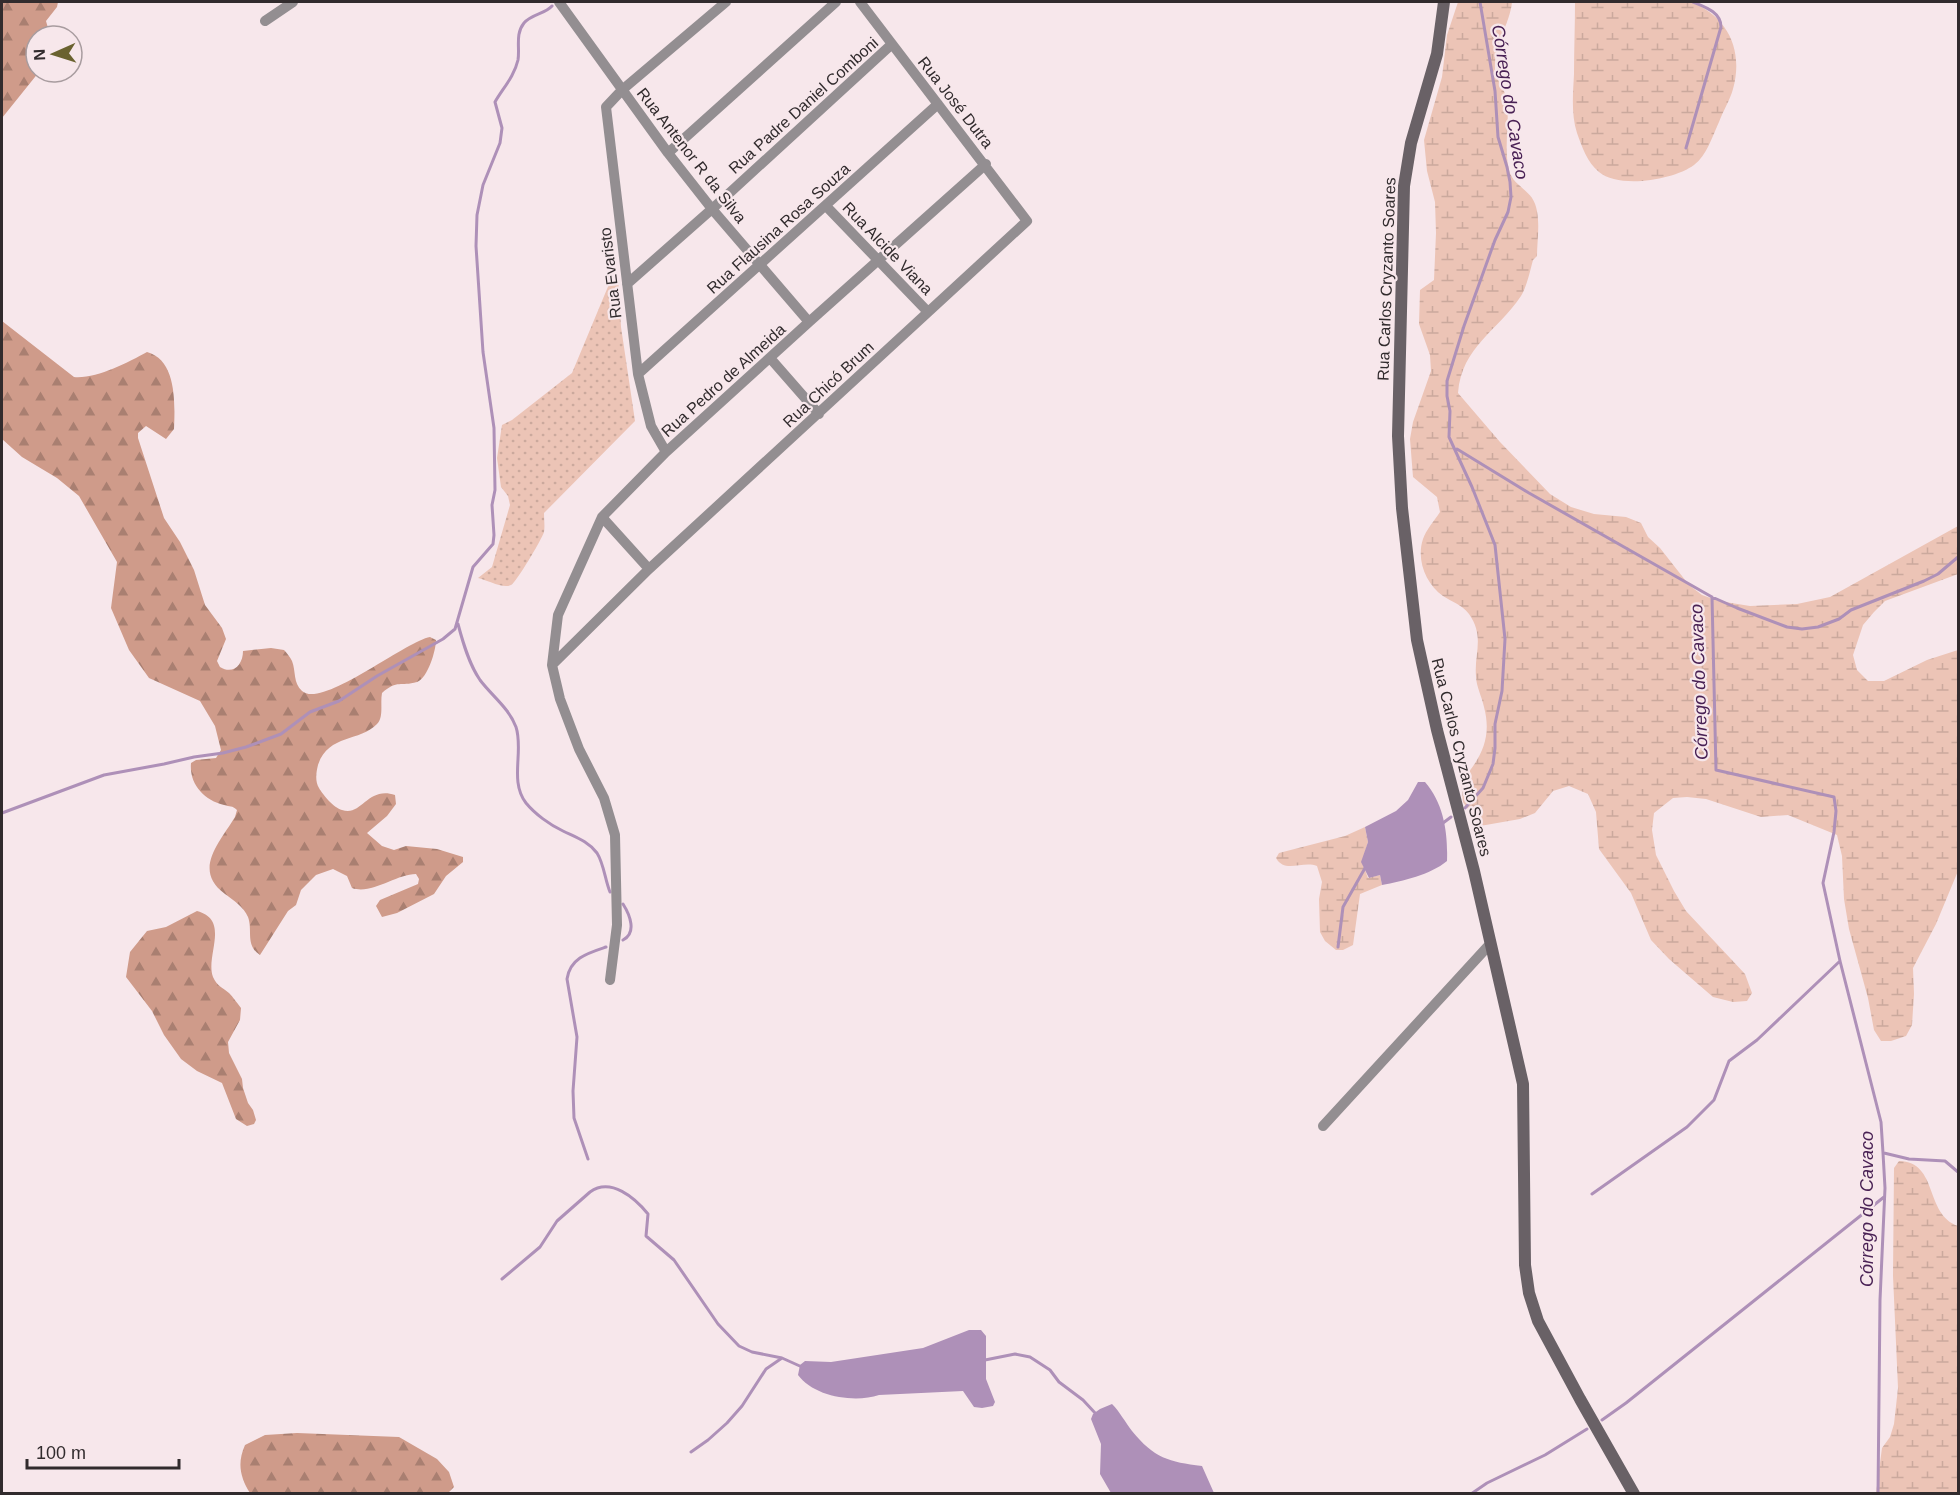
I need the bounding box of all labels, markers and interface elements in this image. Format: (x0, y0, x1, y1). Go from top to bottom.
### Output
water label: Córrego do Cavaco (1488, 23, 1532, 181)
north arrow (24, 24, 84, 84)
street label: Rua Padre Daniel Comboni (725, 34, 881, 177)
text: N (31, 49, 48, 61)
street label: Rua José Dutra (915, 53, 997, 151)
street label: Rua Antenor R da Silva (634, 85, 750, 226)
street label: Rua Flausina Rosa Souza (704, 160, 853, 297)
street label: Rua Carlos Cryzanto Soares (1374, 177, 1399, 381)
street label: Rua Alcide Viana (839, 199, 936, 298)
street label: Rua Evaristo (596, 226, 625, 319)
street label: Rua Pedro de Almeida (658, 320, 789, 440)
street label: Rua Chicó Brum (780, 338, 877, 431)
water label: Córrego do Cavaco (1686, 604, 1712, 760)
street label: Rua Carlos Cryzanto Soares (1429, 656, 1494, 858)
water label: Córrego do Cavaco (1857, 1131, 1877, 1287)
scale bar (27, 1432, 178, 1470)
text: 100 m (36, 1443, 86, 1463)

